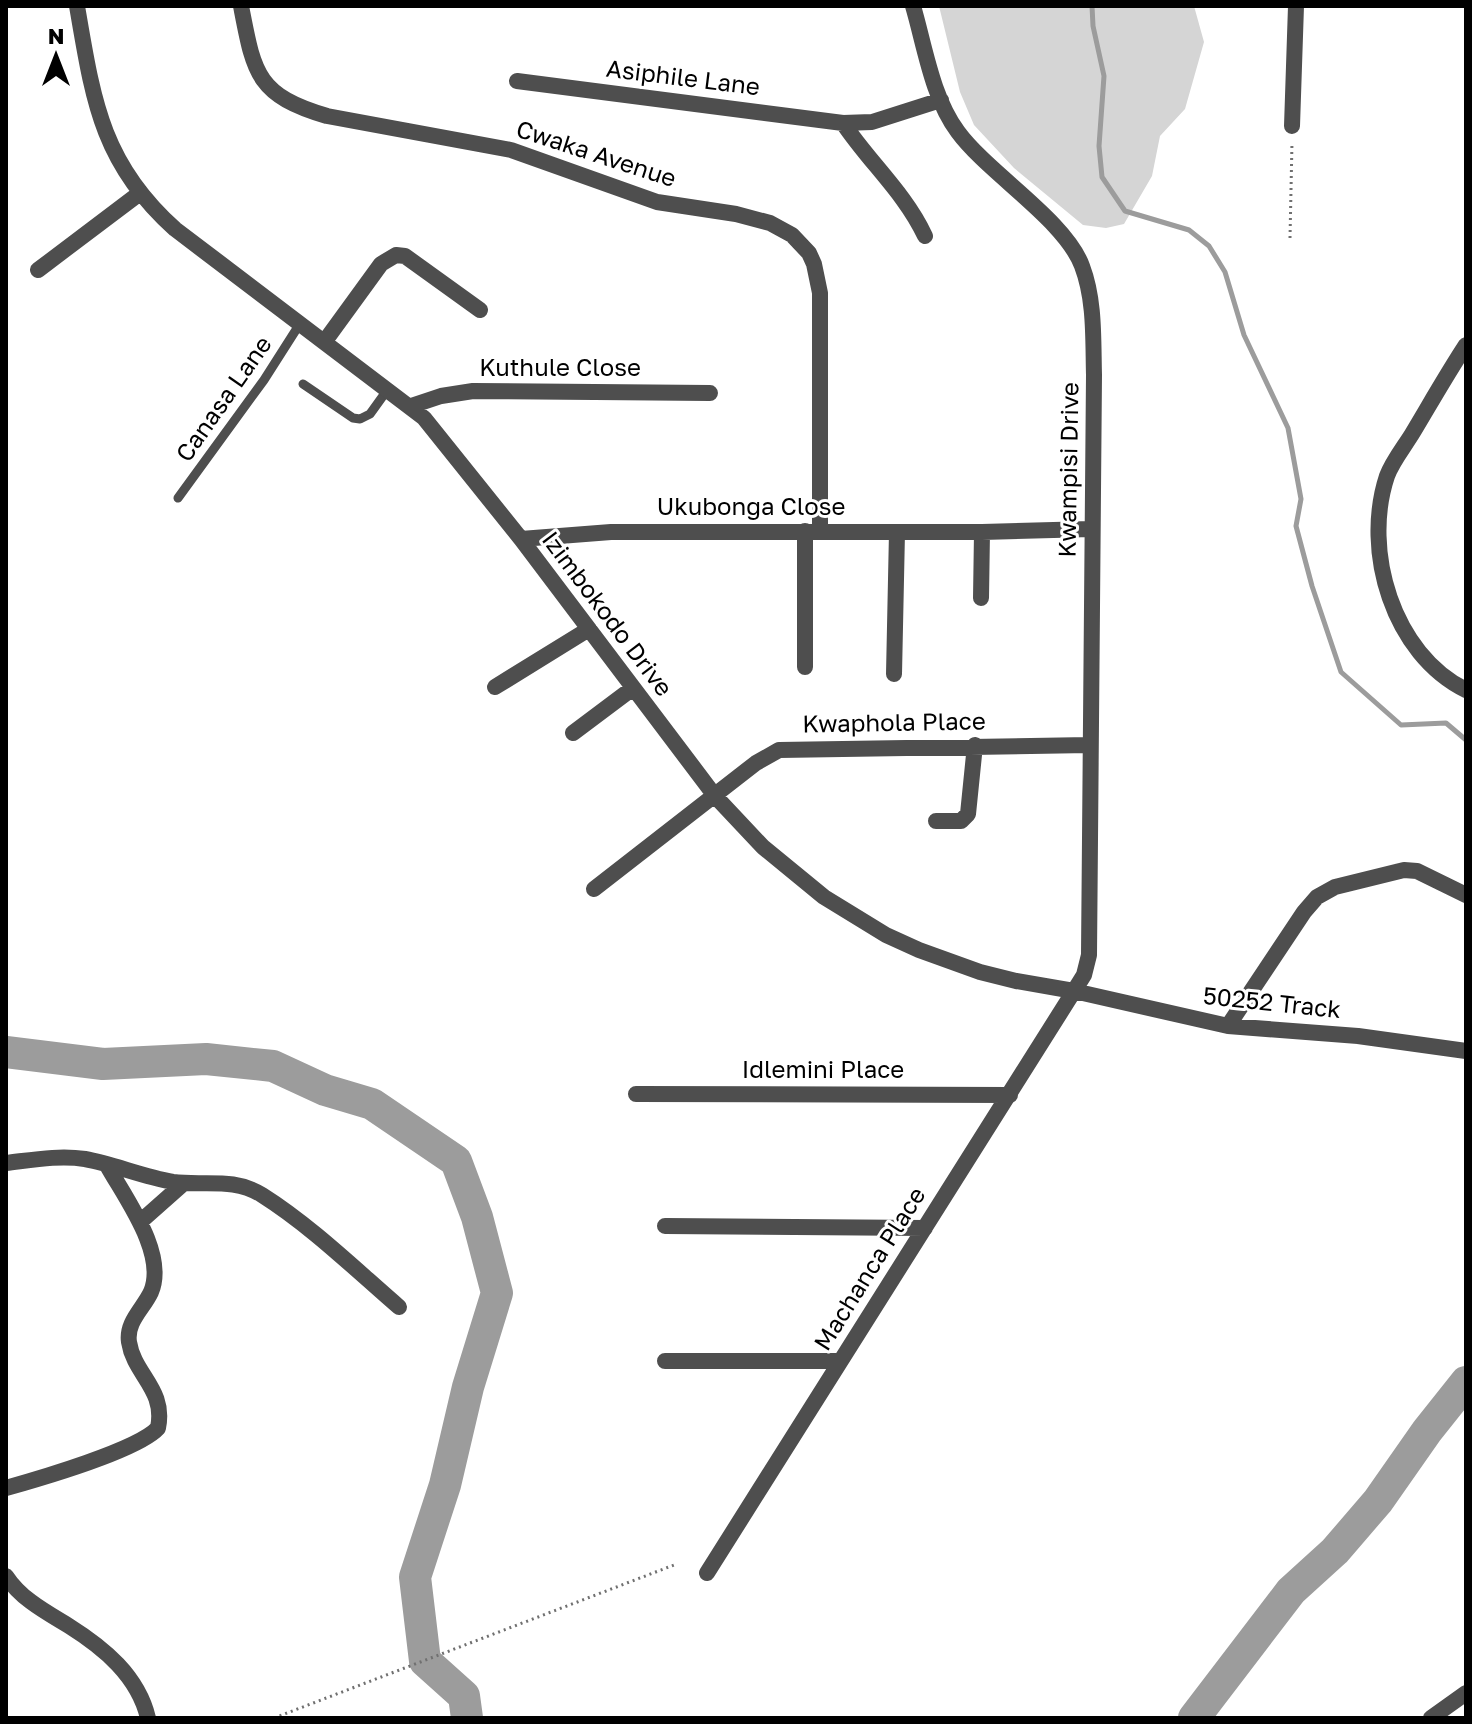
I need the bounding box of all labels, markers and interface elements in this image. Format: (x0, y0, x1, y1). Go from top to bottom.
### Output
north arrow (16, 16, 96, 96)
text: N (48, 22, 64, 49)
street label: Asiphile Lane (605, 53, 762, 100)
street label: Cwaka Avenue (513, 113, 680, 192)
street label: Canasa Lane (169, 330, 277, 467)
street label: Kuthule Close (479, 352, 641, 381)
street label: Kwampisi Drive (1051, 382, 1084, 558)
street label: Ukubonga Close (657, 491, 845, 520)
street label: Izimbokodo Drive (537, 525, 680, 701)
street label: Kwaphola Place (802, 705, 986, 738)
street label: 50252 Track (1202, 980, 1343, 1023)
street label: Idlemini Place (742, 1054, 904, 1083)
street label: Machanca Place (807, 1181, 931, 1355)

